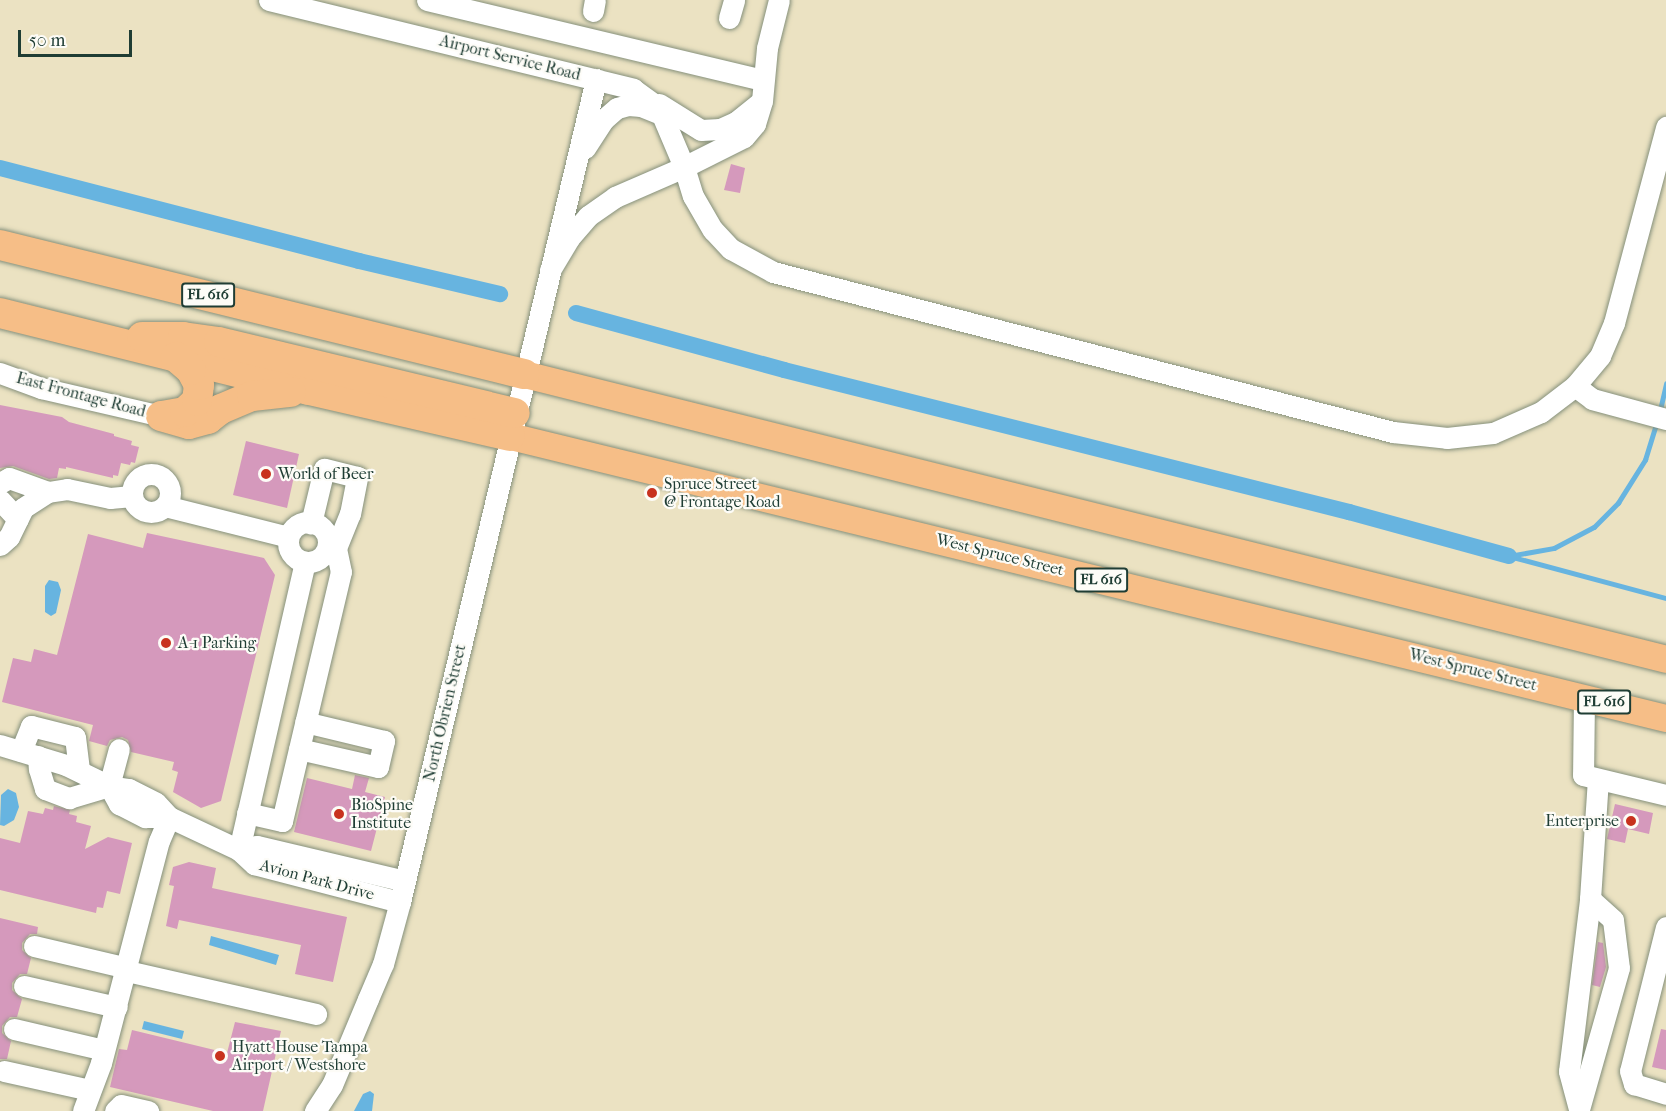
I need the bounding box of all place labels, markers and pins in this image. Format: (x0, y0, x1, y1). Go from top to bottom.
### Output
place label: World of Beer (278, 464, 374, 484)
marker: World of Beer (259, 467, 273, 481)
place label: Spruce Street @ Frontage Road (664, 474, 780, 512)
marker: Spruce Street @ Frontage Road (645, 486, 659, 500)
place label: A-1 Parking (178, 633, 256, 653)
marker: A-1 Parking (159, 636, 173, 650)
place label: BioSpine Institute (351, 795, 413, 833)
marker: BioSpine Institute (332, 807, 346, 821)
place label: Enterprise (1545, 811, 1619, 831)
marker: Enterprise (1624, 814, 1638, 828)
place label: Hyatt House Tampa Airport / Westshore (232, 1037, 368, 1075)
marker: Hyatt House Tampa Airport / Westshore (213, 1049, 227, 1063)

